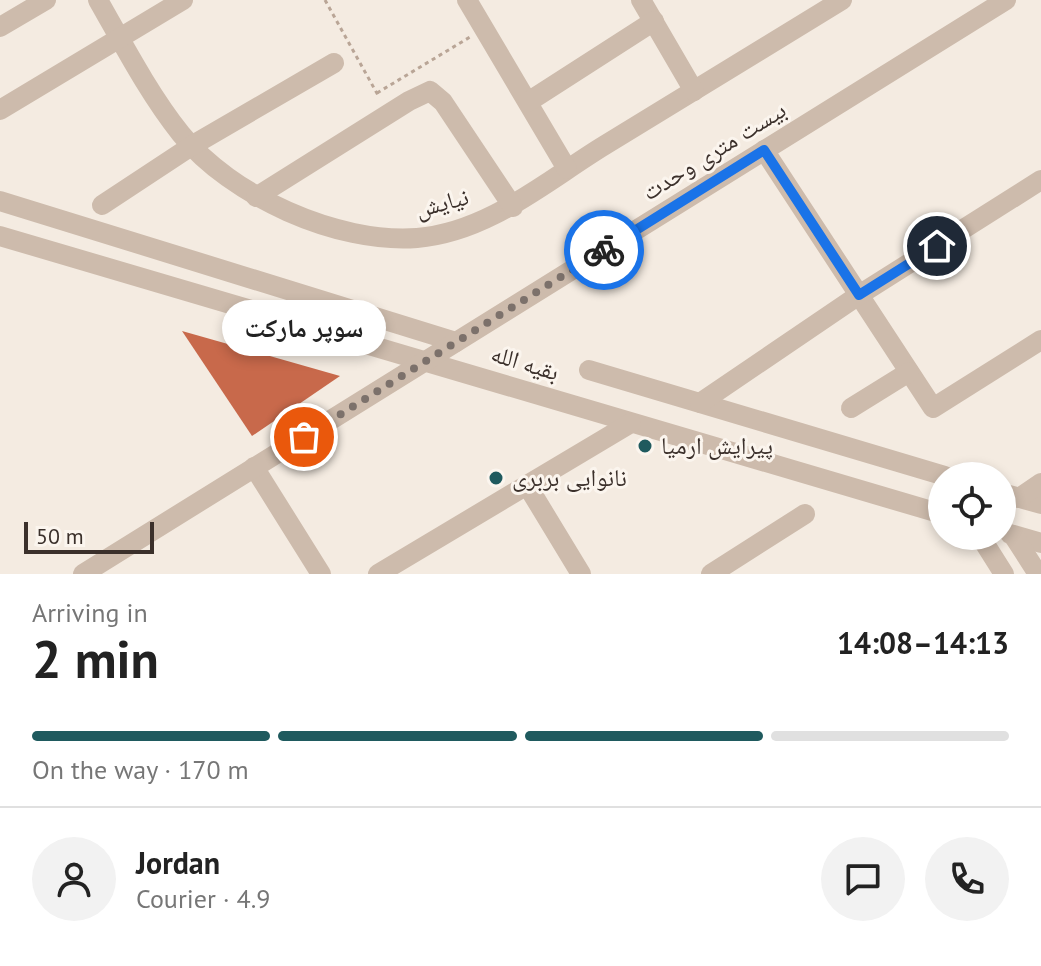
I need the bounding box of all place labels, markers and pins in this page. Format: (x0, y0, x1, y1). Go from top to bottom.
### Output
pin (903, 212, 971, 280)
callout: سوپر مارکت (222, 301, 386, 357)
pin (270, 403, 338, 471)
place label: پیرایش ارمیا (661, 430, 773, 461)
marker: پیرایش ارمیا (636, 437, 654, 455)
place label: نانوایی بربری (512, 462, 627, 493)
marker: نانوایی بربری (487, 469, 505, 487)

